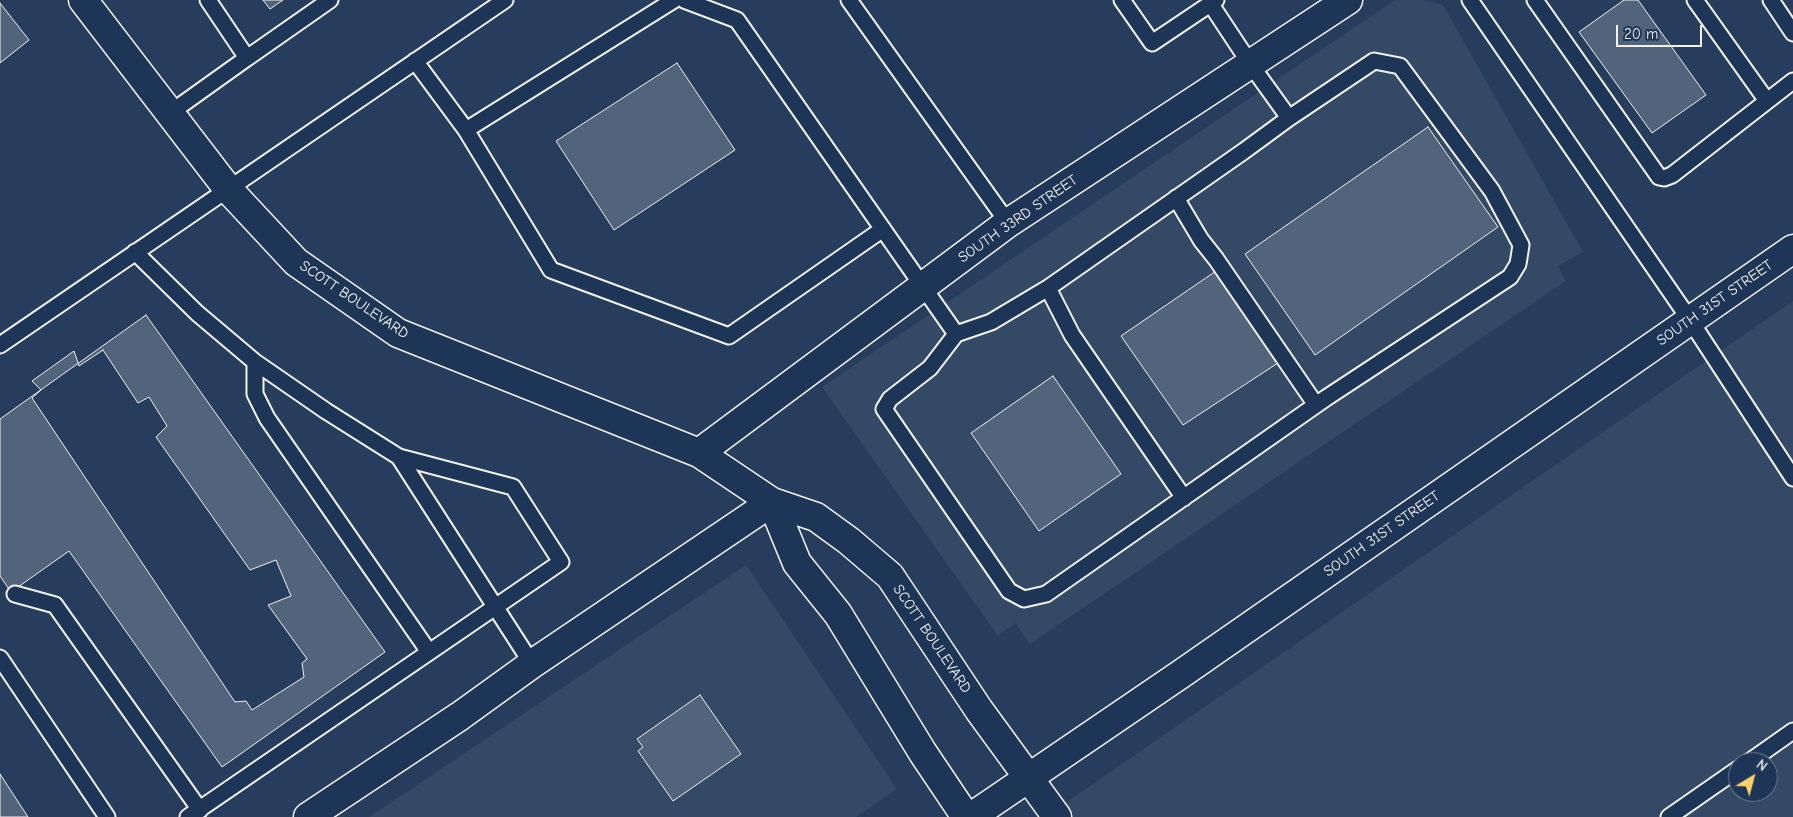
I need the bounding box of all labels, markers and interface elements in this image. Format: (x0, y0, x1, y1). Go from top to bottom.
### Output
scale bar (1618, 15, 1704, 47)
text: 20 m (1624, 25, 1658, 43)
street label: SOUTH 33RD STREET (955, 171, 1081, 267)
street label: SOUTH 31ST STREET (1653, 256, 1777, 350)
street label: SCOTT BOULEVARD (296, 257, 412, 343)
street label: SOUTH 31ST STREET (1320, 487, 1444, 581)
street label: SCOTT BOULEVARD (889, 581, 975, 697)
north arrow (1728, 752, 1778, 802)
text: N (1753, 756, 1770, 775)

